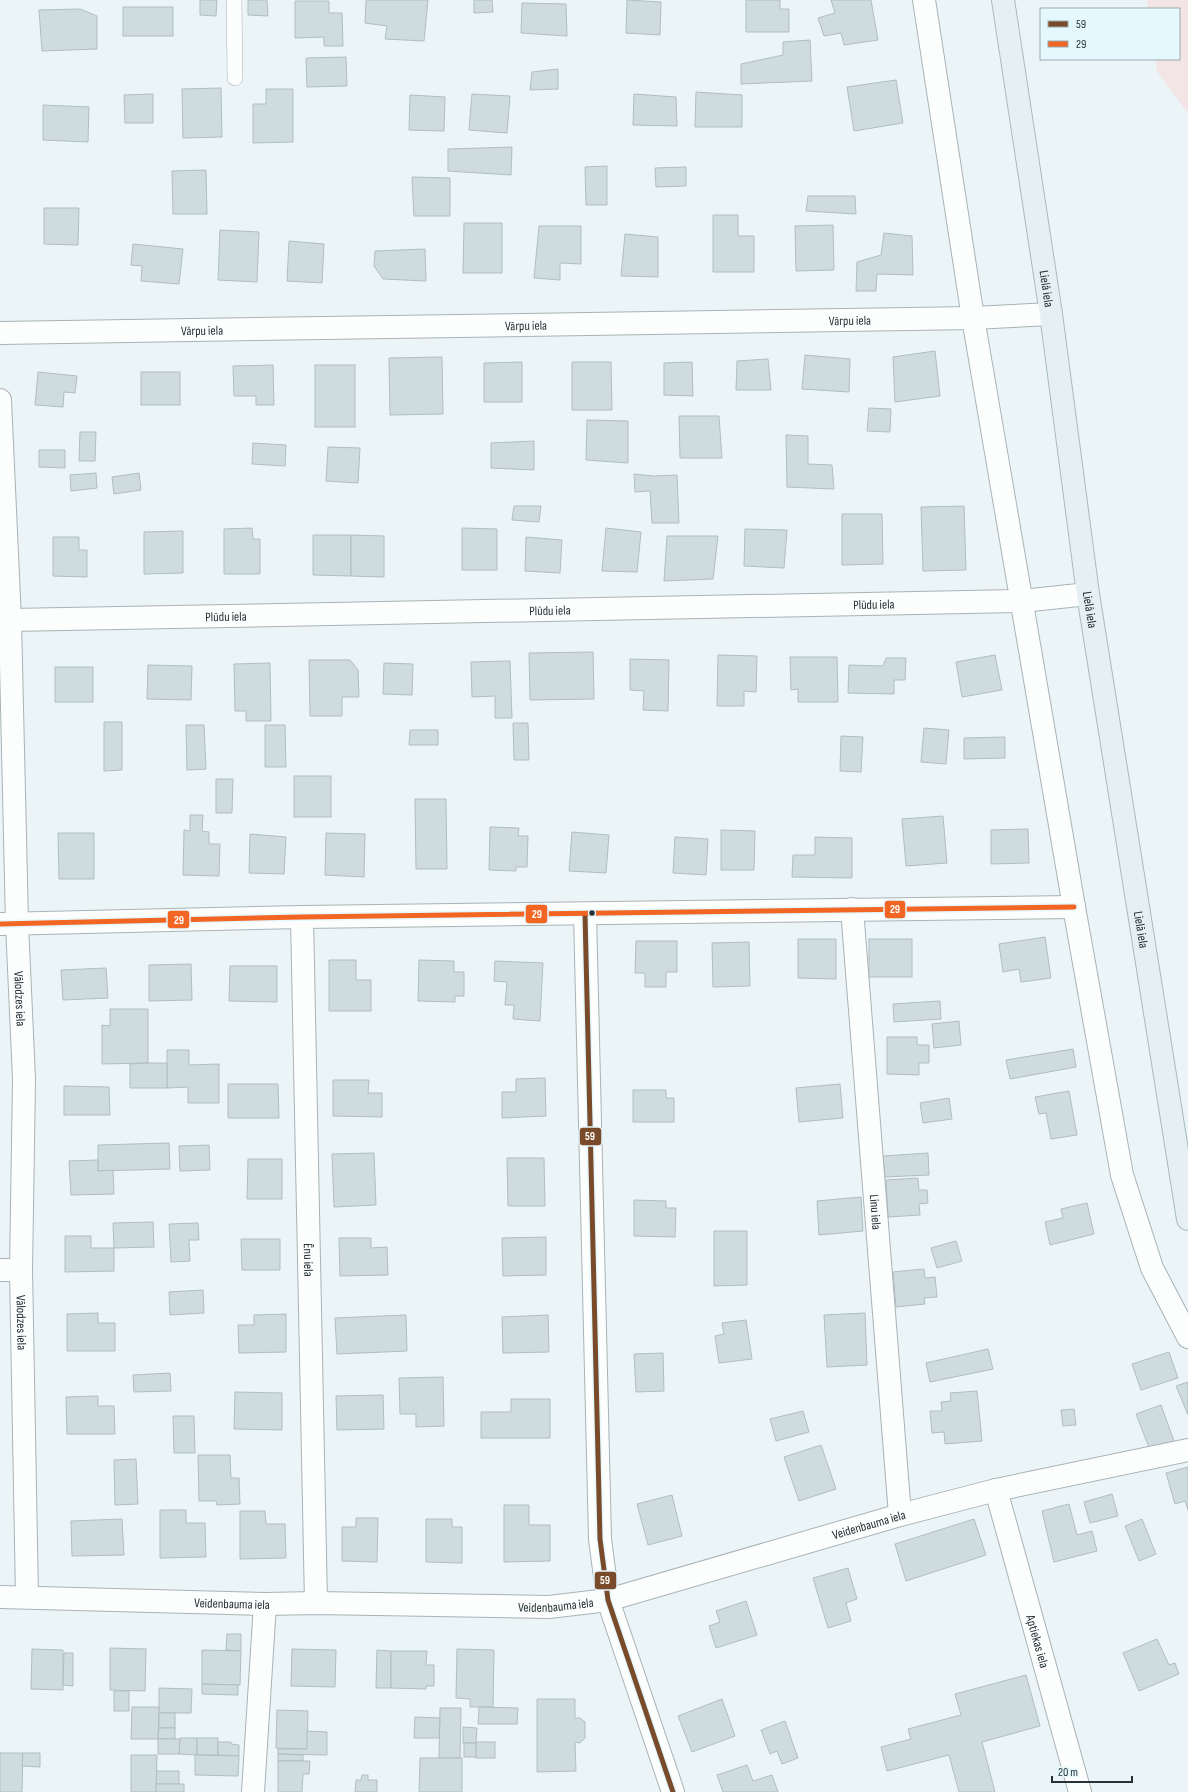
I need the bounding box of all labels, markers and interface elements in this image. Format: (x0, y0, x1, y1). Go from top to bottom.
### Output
legend (1040, 8, 1180, 60)
text: 59 (1076, 17, 1086, 32)
text: 29 (1076, 37, 1086, 52)
street label: Lielā iela (1035, 269, 1057, 308)
street label: Vārpu iela (829, 313, 871, 329)
street label: Vārpu iela (505, 318, 547, 334)
street label: Vārpu iela (181, 323, 223, 339)
street label: Lielā iela (1079, 590, 1100, 629)
street label: Plūdu iela (853, 596, 895, 613)
street label: Plūdu iela (529, 602, 571, 619)
street label: Plūdu iela (205, 609, 247, 625)
line badge: 29 (884, 900, 906, 919)
text: 29 (890, 903, 900, 916)
line badge: 29 (525, 904, 548, 924)
text: 29 (532, 908, 542, 921)
unlabelled marker (587, 908, 597, 918)
line badge: 29 (167, 910, 190, 929)
street label: Lielā iela (1130, 910, 1152, 949)
text: 29 (174, 914, 184, 927)
street label: Vālodzes iela (10, 971, 29, 1027)
line badge: 59 (579, 1127, 602, 1146)
text: 59 (585, 1130, 595, 1143)
street label: Linu iela (866, 1194, 884, 1230)
street label: Ēnu iela (300, 1243, 316, 1277)
street label: Vālodzes iela (12, 1295, 29, 1350)
street label: Veidenbauma iela (830, 1507, 907, 1543)
line badge: 59 (594, 1571, 617, 1590)
text: 59 (600, 1574, 610, 1587)
street label: Veidenbauma iela (194, 1595, 270, 1613)
street label: Veidenbauma iela (518, 1595, 594, 1616)
street label: Aptiekas iela (1022, 1612, 1052, 1670)
scale bar (1052, 1758, 1132, 1784)
text: 20 m (1058, 1765, 1078, 1780)

